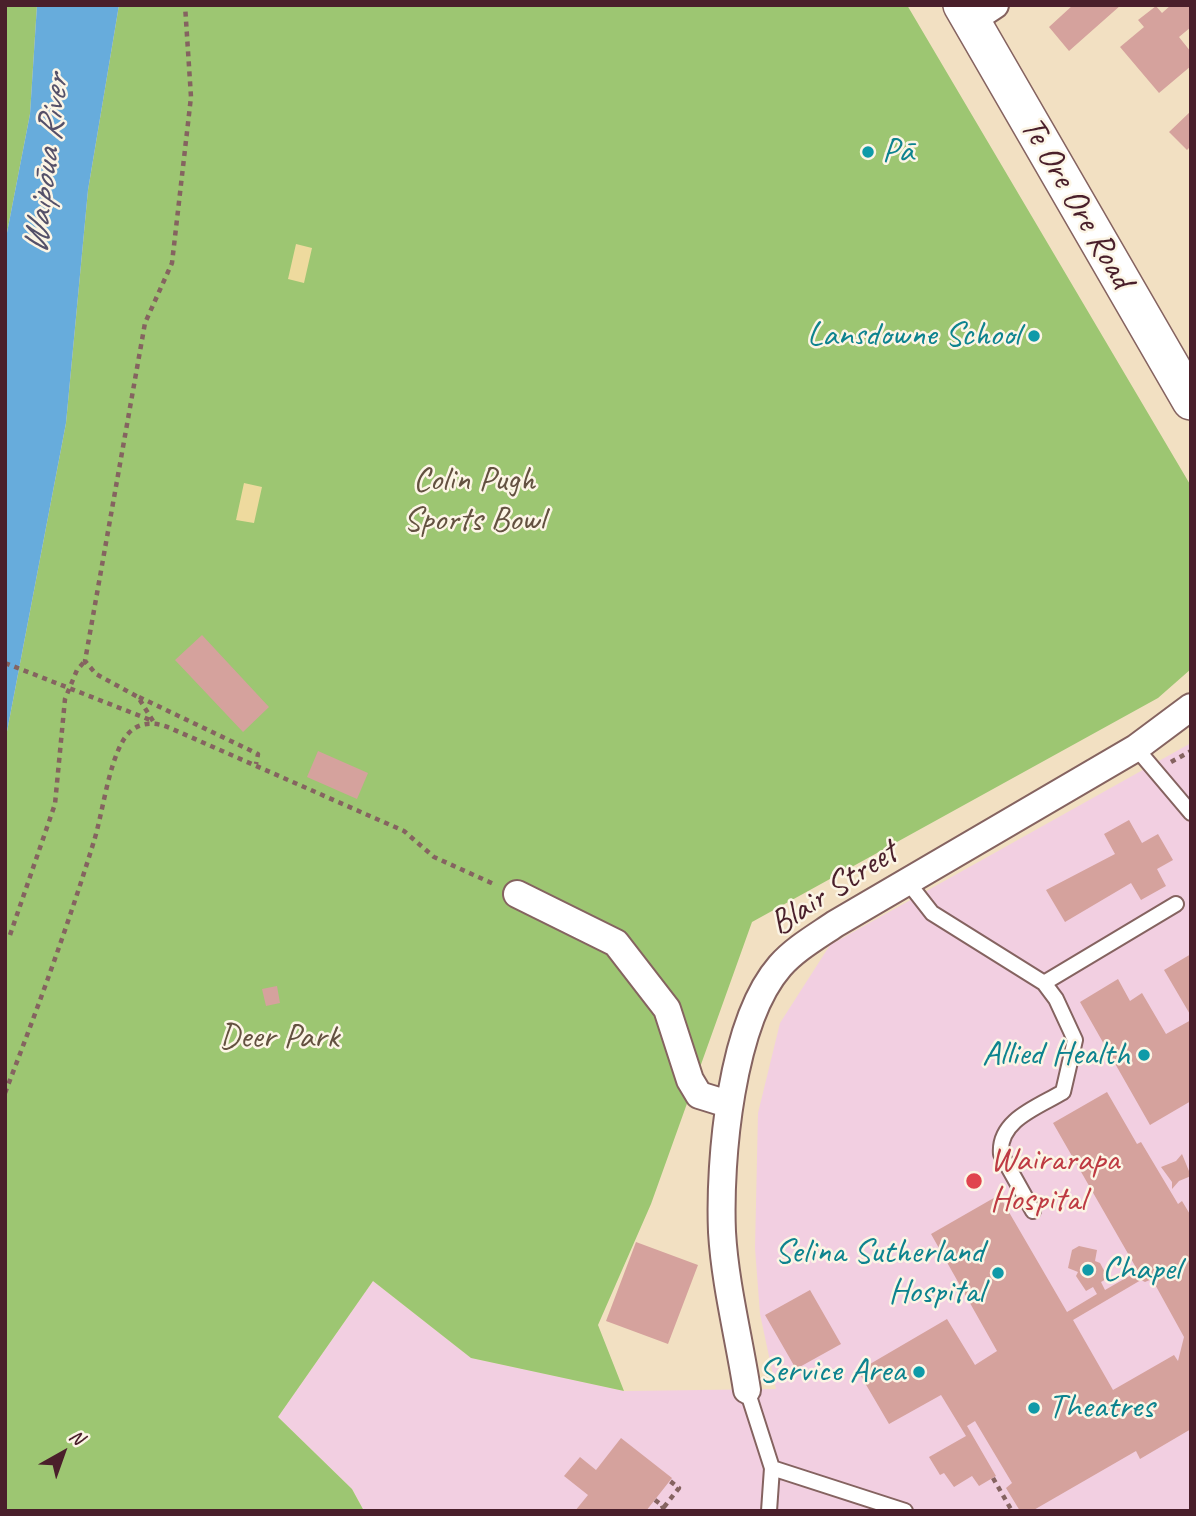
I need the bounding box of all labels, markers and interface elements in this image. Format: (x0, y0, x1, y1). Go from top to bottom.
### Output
water label: Waipōua River (14, 73, 80, 257)
street label: Te Ore Ore Road (1010, 110, 1142, 296)
place label: Pā (882, 131, 914, 173)
marker: Pā (860, 144, 876, 160)
place label: Lansdowne School (807, 315, 1020, 357)
marker: Lansdowne School (1026, 328, 1042, 344)
park label: Colin Pugh Sports Bowl (403, 460, 545, 542)
street label: Blair Street (762, 832, 906, 946)
park label: Deer Park (219, 1017, 339, 1059)
place label: Allied Health (982, 1034, 1130, 1076)
marker: Allied Health (1136, 1047, 1152, 1063)
place label: Wairarapa Hospital (990, 1140, 1119, 1222)
marker: Wairarapa Hospital (964, 1171, 984, 1191)
place label: Selina Sutherland Hospital (774, 1232, 984, 1314)
place label: Chapel (1102, 1249, 1181, 1291)
marker: Chapel (1080, 1262, 1096, 1278)
marker: Selina Sutherland Hospital (990, 1265, 1006, 1281)
place label: Service Area (758, 1351, 905, 1393)
marker: Service Area (911, 1364, 927, 1380)
place label: Theatres (1048, 1387, 1154, 1429)
marker: Theatres (1026, 1400, 1042, 1416)
north arrow (28, 1418, 98, 1488)
text: N (64, 1424, 89, 1450)

